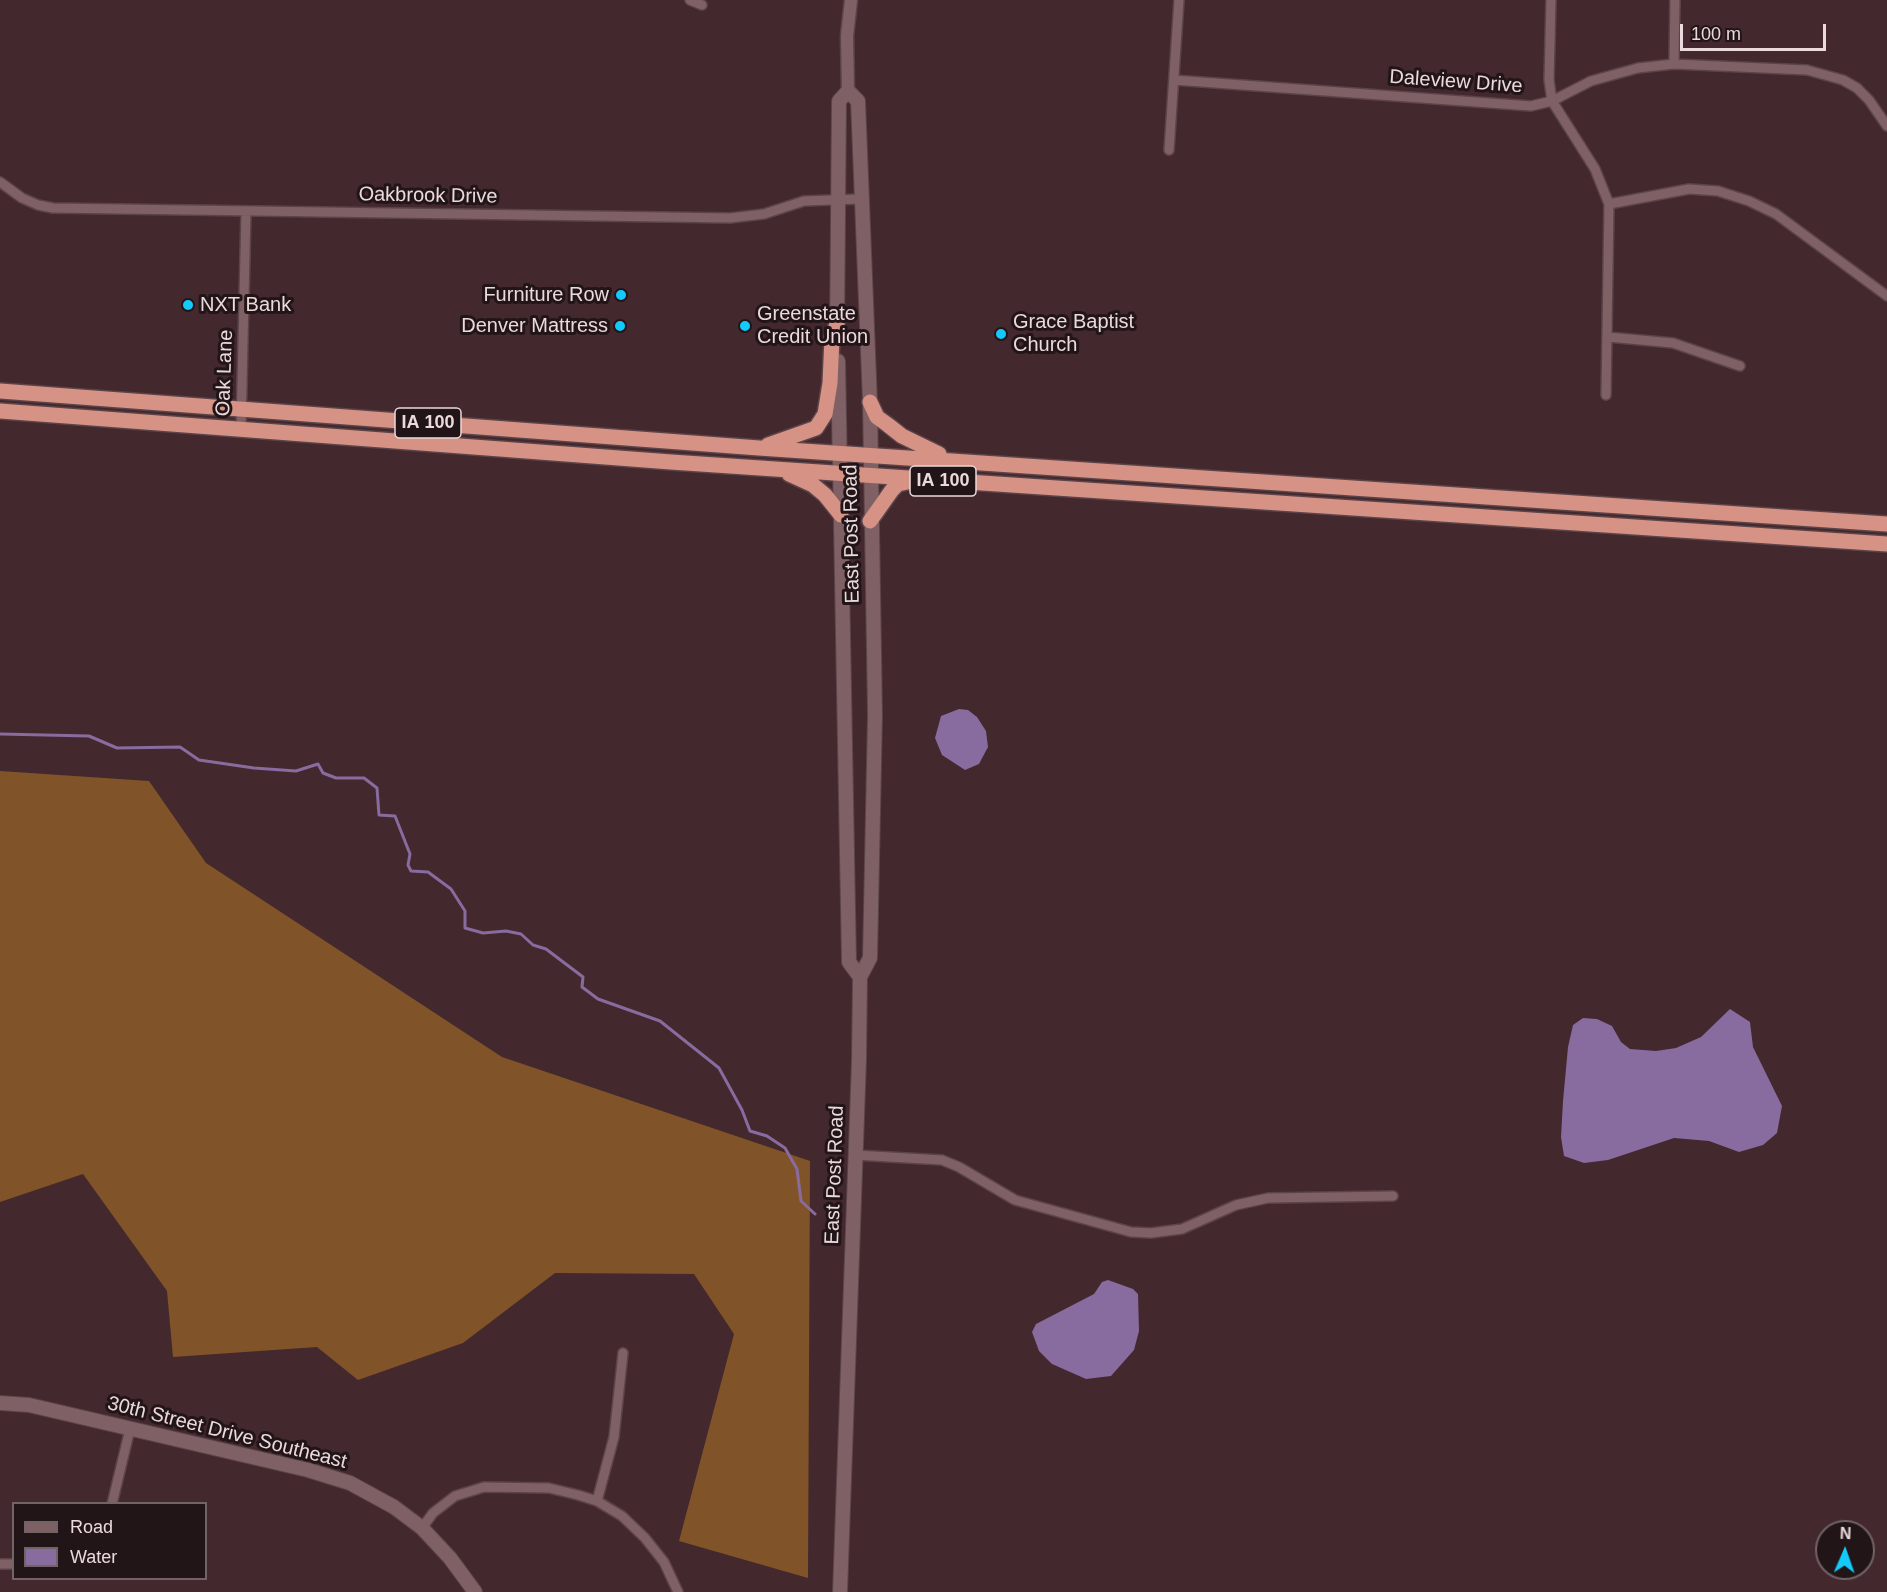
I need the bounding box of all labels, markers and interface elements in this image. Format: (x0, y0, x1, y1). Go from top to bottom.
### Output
scale bar (1683, 12, 1828, 50)
text: 100 m (1691, 24, 1741, 44)
street label: Daleview Drive (1389, 65, 1523, 99)
street label: Oakbrook Drive (358, 183, 498, 209)
place label: Furniture Row (483, 283, 609, 307)
marker: Furniture Row (614, 288, 628, 302)
place label: NXT Bank (200, 293, 291, 317)
marker: NXT Bank (181, 298, 195, 312)
place label: Greenstate Credit Union (757, 302, 868, 349)
place label: Grace Baptist Church (1013, 310, 1134, 357)
place label: Denver Mattress (461, 314, 608, 338)
marker: Denver Mattress (613, 319, 627, 333)
marker: Greenstate Credit Union (738, 319, 752, 333)
marker: Grace Baptist Church (994, 327, 1008, 341)
street label: Oak Lane (211, 329, 239, 417)
road number: IA 100 (395, 408, 461, 438)
street label: East Post Road (839, 464, 865, 604)
road number: IA 100 (910, 466, 976, 496)
street label: East Post Road (821, 1105, 849, 1245)
street label: 30th Street Drive Southeast (105, 1392, 349, 1474)
legend (12, 1502, 207, 1580)
text: Road (70, 1517, 113, 1537)
north arrow (1815, 1520, 1875, 1580)
text: N (1840, 1525, 1852, 1542)
text: Water (70, 1547, 117, 1567)

